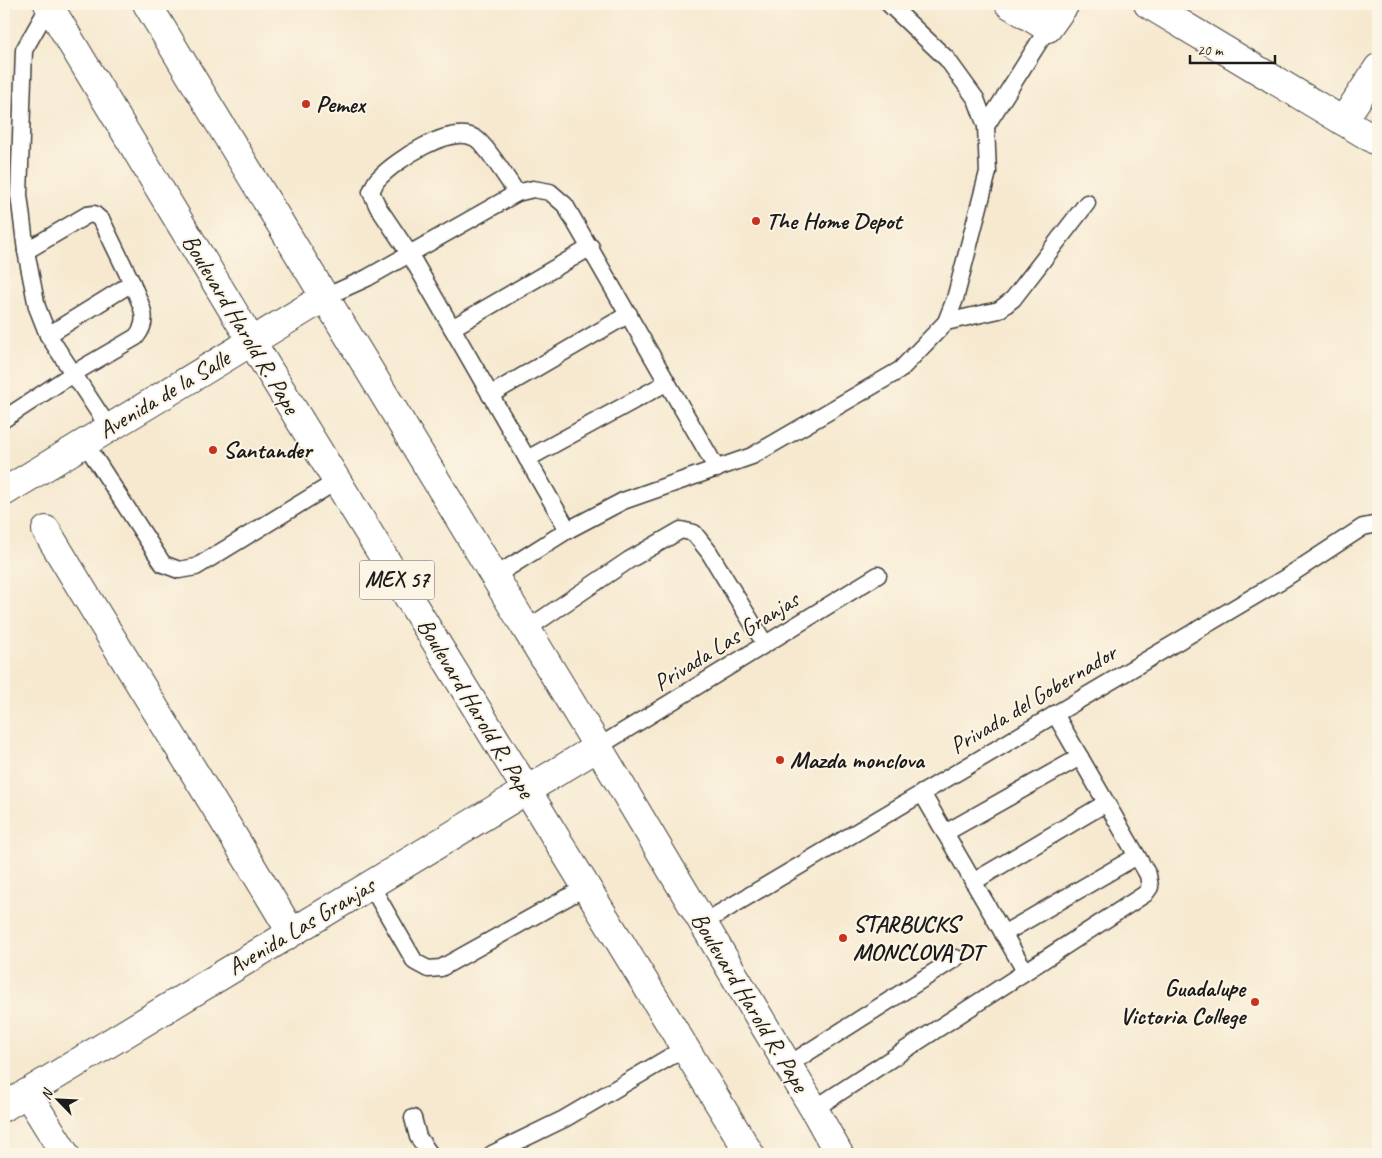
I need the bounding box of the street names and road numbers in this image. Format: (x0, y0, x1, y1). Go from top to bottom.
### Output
street label: Boulevard Harold R. Pape (175, 229, 308, 421)
street label: Avenida de la Salle (93, 342, 237, 445)
road number: MEX 57 (360, 560, 434, 600)
street label: Privada Las Granjas (648, 583, 806, 698)
street label: Boulevard Harold R. Pape (410, 613, 543, 805)
street label: Privada del Gobernador (944, 636, 1124, 761)
street label: Avenida Las Granjas (222, 869, 382, 982)
street label: Boulevard Harold R. Pape (684, 907, 817, 1099)

